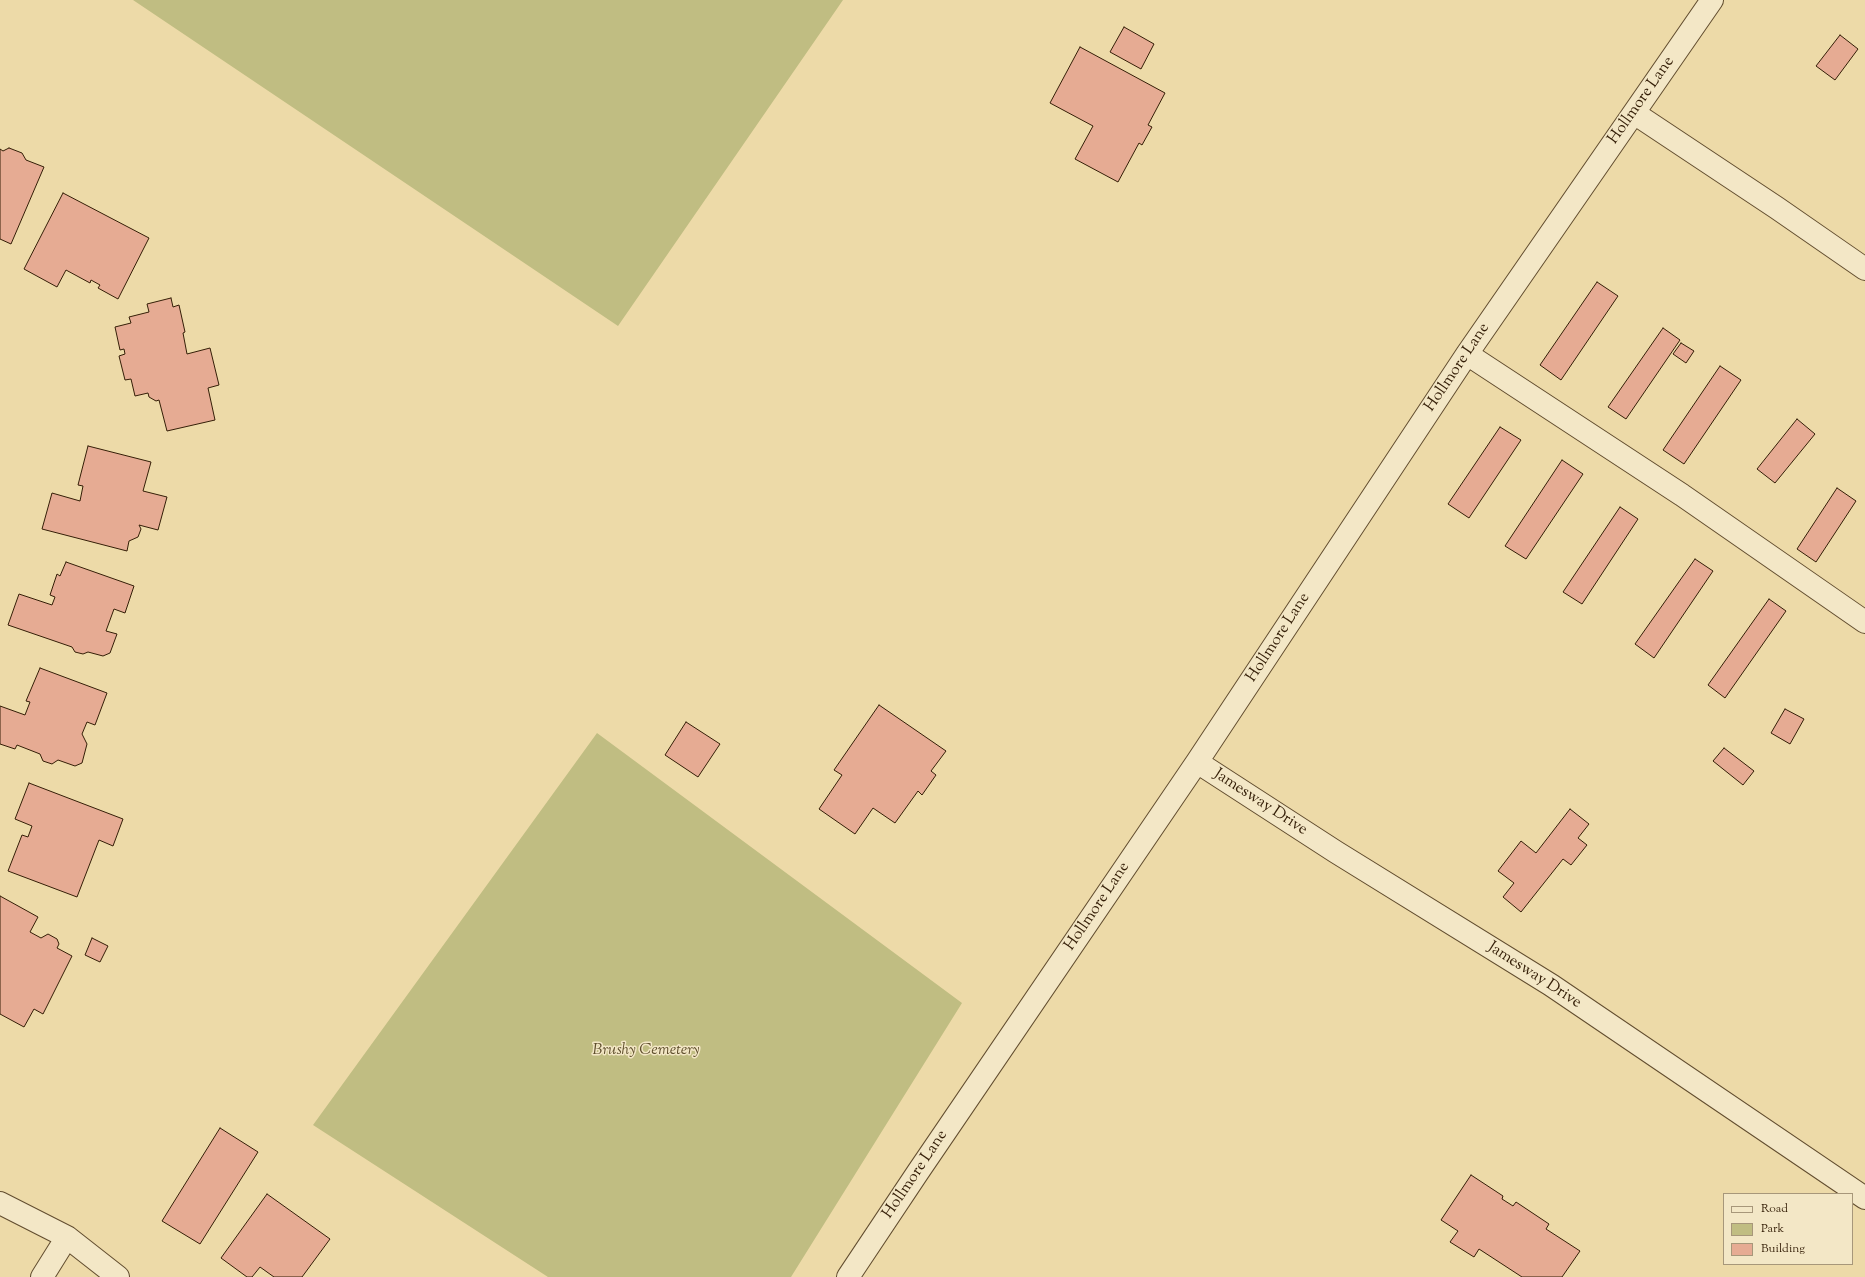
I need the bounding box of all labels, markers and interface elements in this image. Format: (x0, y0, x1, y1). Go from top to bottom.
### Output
street label: Hollmore Lane (1605, 53, 1679, 149)
street label: Hollmore Lane (1421, 320, 1495, 416)
street label: Hollmore Lane (1243, 590, 1315, 686)
street label: Jamesway Drive (1210, 766, 1310, 840)
street label: Hollmore Lane (1061, 859, 1135, 955)
street label: Jamesway Drive (1484, 939, 1584, 1013)
park label: Brushy Cemetery (593, 1041, 699, 1061)
street label: Hollmore Lane (879, 1127, 953, 1223)
legend (1723, 1193, 1853, 1265)
text: Road (1761, 1200, 1788, 1218)
text: Park (1761, 1220, 1784, 1238)
text: Building (1761, 1240, 1805, 1258)

